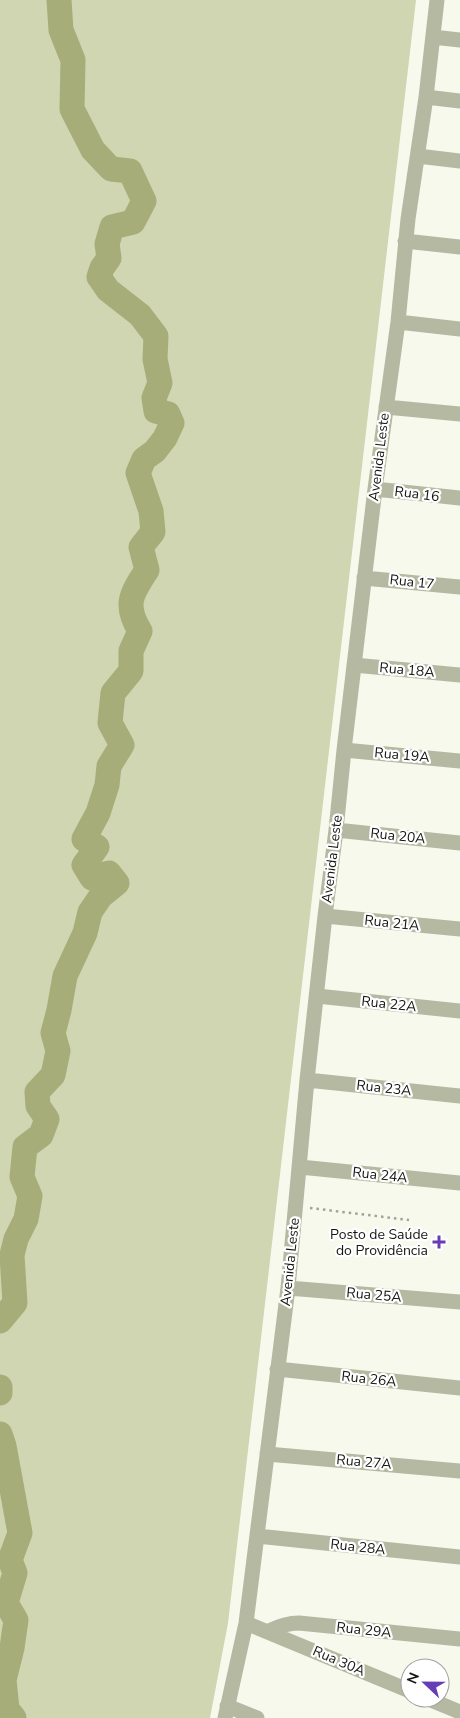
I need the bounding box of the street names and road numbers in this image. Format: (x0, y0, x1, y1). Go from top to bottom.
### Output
street label: Avenida Leste (364, 412, 394, 502)
street label: Rua 16 (393, 482, 441, 506)
street label: Rua 17 (389, 570, 435, 594)
street label: Rua 18A (379, 658, 435, 682)
street label: Rua 19A (374, 743, 430, 767)
street label: Avenida Leste (317, 814, 347, 904)
street label: Rua 20A (370, 824, 426, 848)
street label: Rua 21A (364, 911, 420, 935)
street label: Rua 22A (361, 992, 417, 1016)
street label: Rua 23A (356, 1076, 412, 1100)
street label: Rua 24A (352, 1163, 408, 1187)
street label: Avenida Leste (276, 1217, 304, 1307)
street label: Rua 25A (346, 1283, 402, 1307)
street label: Rua 26A (341, 1367, 397, 1391)
street label: Rua 27A (336, 1450, 392, 1474)
street label: Rua 28A (330, 1535, 386, 1559)
street label: Rua 29A (336, 1618, 392, 1642)
street label: Rua 30A (310, 1641, 368, 1681)

